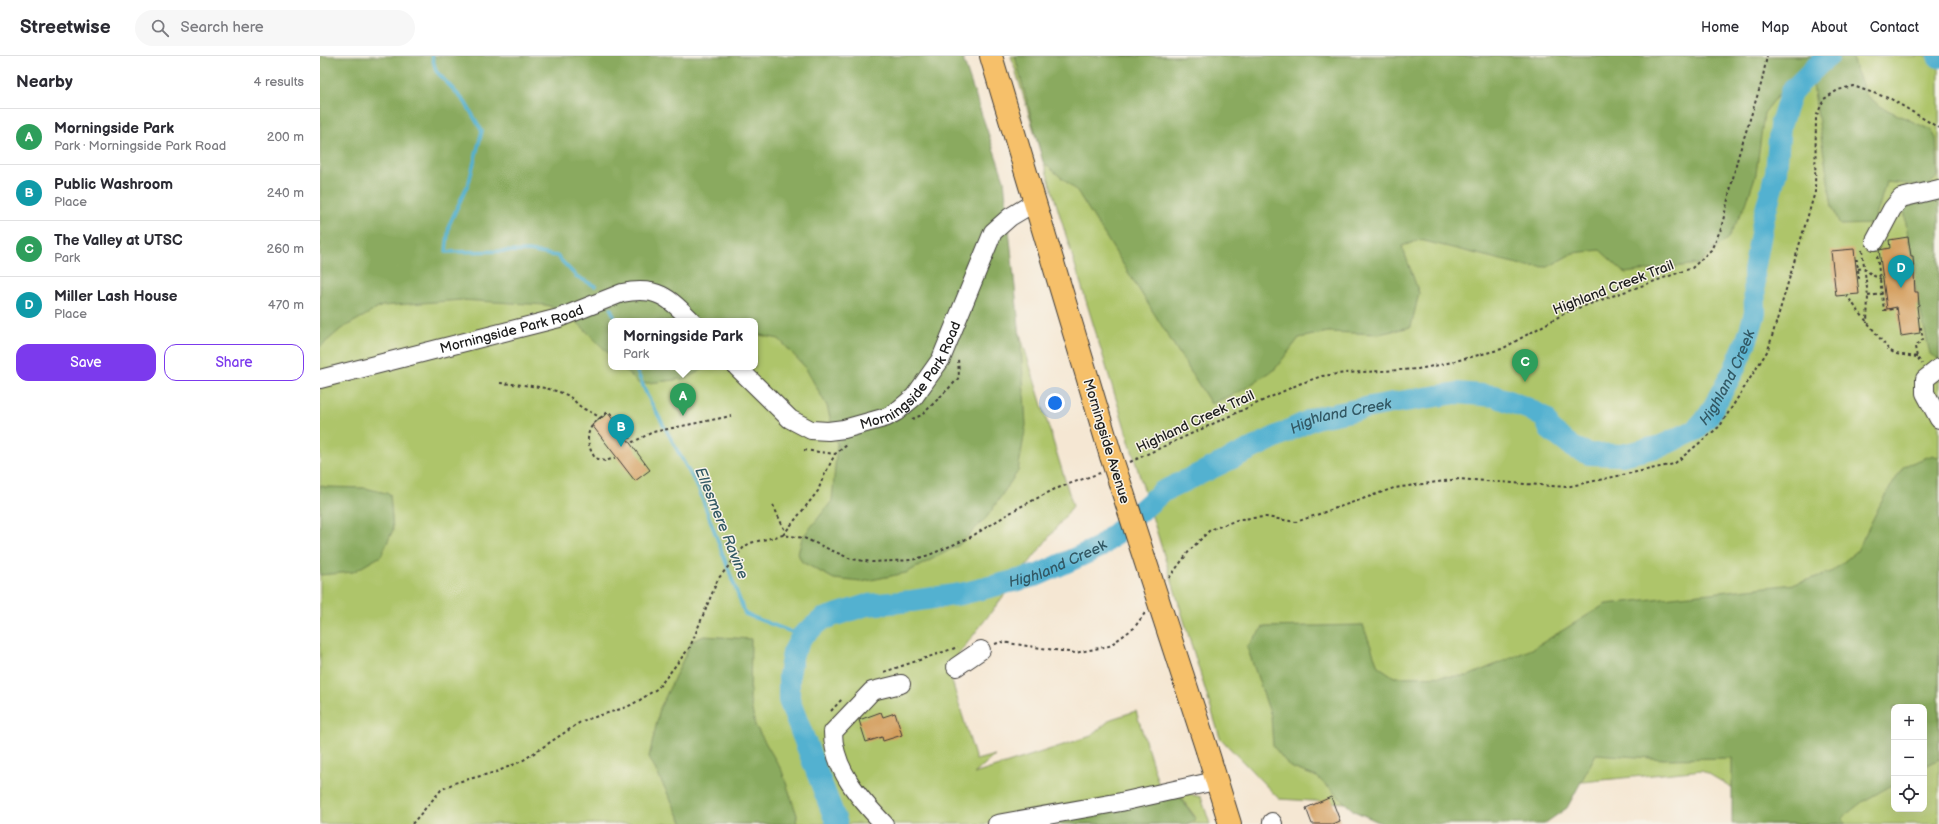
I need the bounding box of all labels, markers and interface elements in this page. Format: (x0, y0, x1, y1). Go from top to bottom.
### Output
search box (135, 10, 415, 46)
text: Streetwise (20, 16, 111, 39)
icon: search (149, 17, 171, 39)
text: Search here (181, 18, 264, 37)
text: Home (1701, 19, 1739, 36)
text: Map (1761, 19, 1789, 36)
text: About (1811, 19, 1848, 36)
text: Contact (1870, 19, 1919, 36)
text: Nearby (16, 72, 73, 92)
text: 4 results (254, 74, 304, 90)
text: Morningside Park (54, 119, 174, 138)
text: A (25, 129, 33, 145)
text: 200 m (267, 129, 304, 145)
text: Park · Morningside Park Road (54, 138, 226, 154)
text: Public Washroom (54, 175, 173, 194)
text: B (24, 185, 34, 201)
text: 240 m (267, 185, 304, 201)
text: Place (54, 194, 87, 210)
text: The Valley at UTSC (54, 231, 183, 250)
text: C (24, 241, 34, 257)
text: 260 m (266, 241, 304, 257)
text: Park (54, 250, 80, 266)
pin: D (1888, 255, 1914, 288)
street label: Highland Creek Trail (1550, 257, 1676, 318)
text: Miller Lash House (54, 287, 178, 306)
text: D (24, 297, 34, 313)
text: 470 m (268, 297, 304, 313)
street label: Morningside Park Road (438, 301, 586, 357)
text: Place (54, 306, 87, 322)
popup (608, 318, 758, 370)
street label: Morningside Park Road (858, 319, 965, 433)
text: Morningside Park (623, 327, 743, 346)
water label: Highland Creek (1695, 327, 1760, 430)
button: Save (16, 344, 156, 381)
button: Share (164, 344, 304, 381)
text: Park (623, 346, 649, 362)
pin: C (1512, 349, 1538, 382)
street label: Morningside Avenue (1079, 377, 1134, 506)
pin: A (670, 383, 696, 416)
street label: Highland Creek Trail (1133, 387, 1257, 456)
your location (1045, 393, 1065, 413)
water label: Highland Creek (1287, 394, 1393, 439)
pin: B (608, 414, 634, 447)
water label: Ellesmere Ravine (690, 465, 753, 582)
water label: Highland Creek (1007, 535, 1112, 592)
map controls (1891, 704, 1927, 812)
button: + (1891, 704, 1927, 740)
button: − (1891, 740, 1927, 776)
button: locate (1891, 776, 1927, 812)

